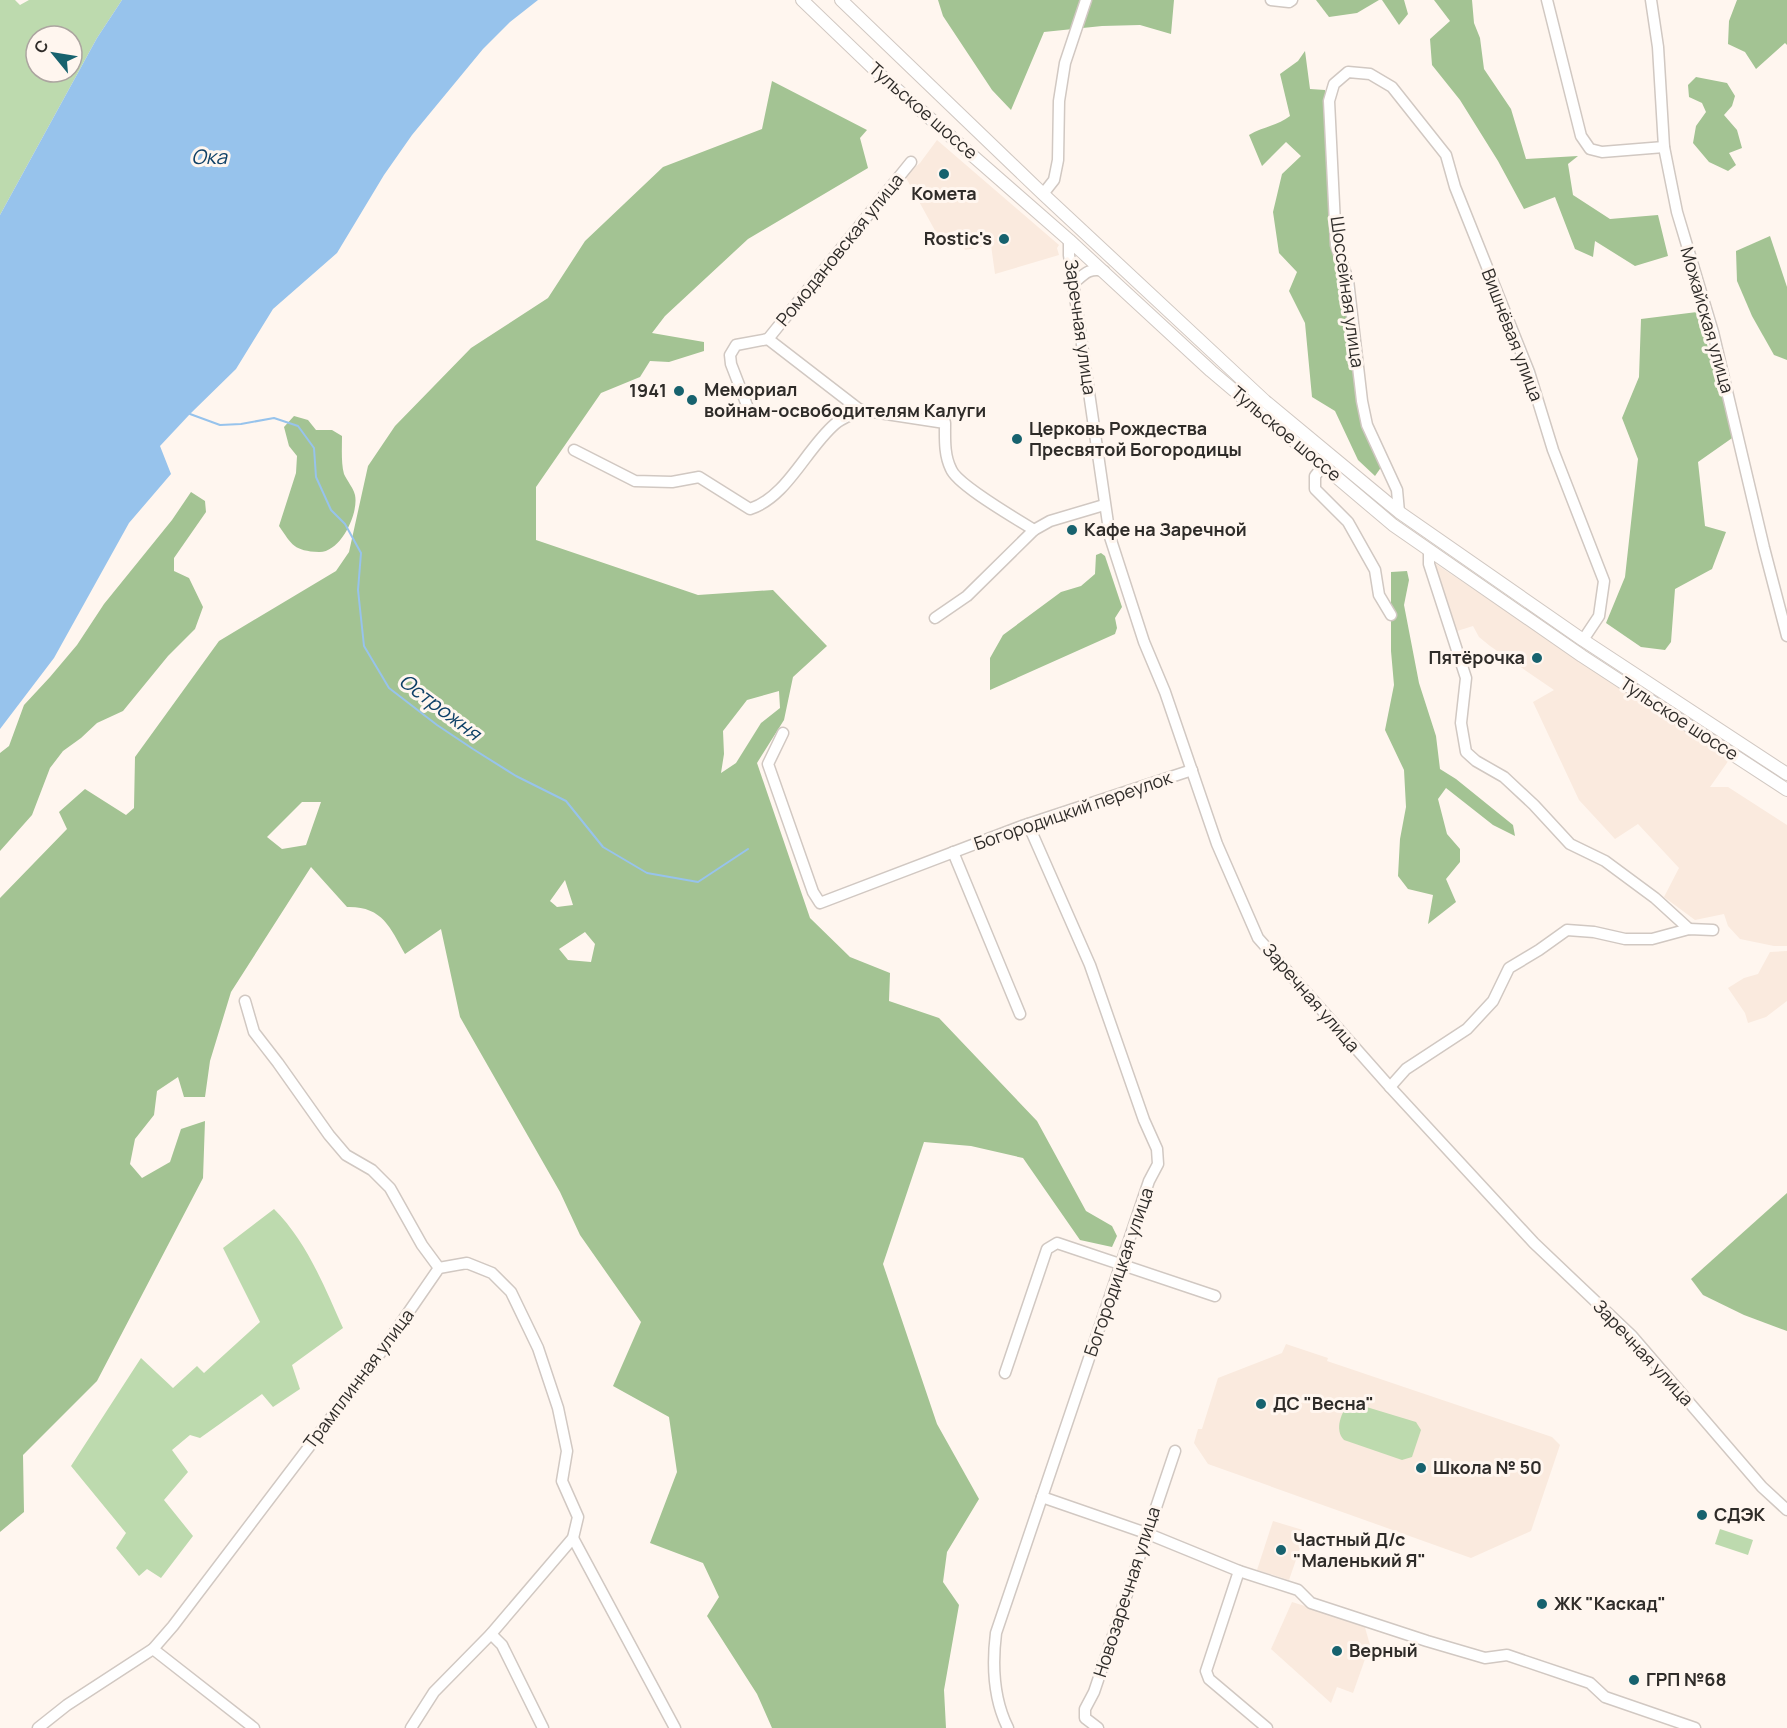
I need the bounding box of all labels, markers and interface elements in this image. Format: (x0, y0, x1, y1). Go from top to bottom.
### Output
north arrow (24, 24, 84, 84)
text: С (29, 36, 54, 57)
street label: Тульское шоссе (864, 56, 983, 164)
water label: Ока (191, 143, 228, 170)
marker: Комета (937, 167, 951, 181)
street label: Ромодановская улица (770, 168, 908, 331)
place label: Комета (911, 181, 977, 205)
street label: Шоссейная улица (1326, 215, 1370, 369)
place label: Rostic's (924, 226, 992, 250)
marker: Rostic's (997, 232, 1011, 246)
street label: Можайская улица (1676, 244, 1740, 396)
street label: Заречная улица (1060, 257, 1102, 396)
street label: Вишнёвая улица (1477, 265, 1549, 404)
place label: Мемориал войнам-освободителям Калуги (704, 377, 986, 422)
place label: 1941 (629, 378, 667, 402)
street label: Тульское шоссе (1227, 380, 1347, 486)
marker: 1941 (672, 384, 686, 398)
marker: Мемориал войнам-освободителям Калуги (685, 393, 699, 407)
place label: Церковь Рождества Пресвятой Богородицы (1029, 416, 1242, 461)
marker: Церковь Рождества Пресвятой Богородицы (1010, 432, 1024, 446)
place label: Кафе на Заречной (1084, 517, 1247, 541)
marker: Кафе на Заречной (1065, 523, 1079, 537)
place label: Пятёрочка (1428, 645, 1525, 669)
marker: Пятёрочка (1530, 651, 1544, 665)
water label: Острожня (394, 667, 488, 747)
street label: Тульское шоссе (1616, 671, 1743, 765)
street label: Богородицкий переулок (971, 765, 1176, 855)
street label: Заречная улица (1258, 938, 1366, 1057)
street label: Богородицкая улица (1078, 1184, 1158, 1359)
street label: Заречная улица (1588, 1294, 1699, 1411)
street label: Трамплинная улица (298, 1304, 419, 1453)
place label: ДС "Весна" (1273, 1391, 1374, 1415)
marker: ДС "Весна" (1254, 1397, 1268, 1411)
place label: Школа № 50 (1433, 1455, 1542, 1479)
marker: Школа № 50 (1414, 1461, 1428, 1475)
place label: СДЭК (1714, 1502, 1765, 1526)
street label: Новозаречная улица (1087, 1503, 1165, 1680)
marker: СДЭК (1695, 1508, 1709, 1522)
place label: Частный Д/с "Маленький Я" (1293, 1527, 1426, 1572)
marker: Частный Д/с "Маленький Я" (1274, 1543, 1288, 1557)
place label: ЖК "Каскад" (1554, 1591, 1666, 1615)
marker: ЖК "Каскад" (1535, 1597, 1549, 1611)
place label: Верный (1349, 1638, 1418, 1662)
marker: Верный (1330, 1644, 1344, 1658)
place label: ГРП №68 (1646, 1667, 1727, 1691)
marker: ГРП №68 (1627, 1673, 1641, 1687)

